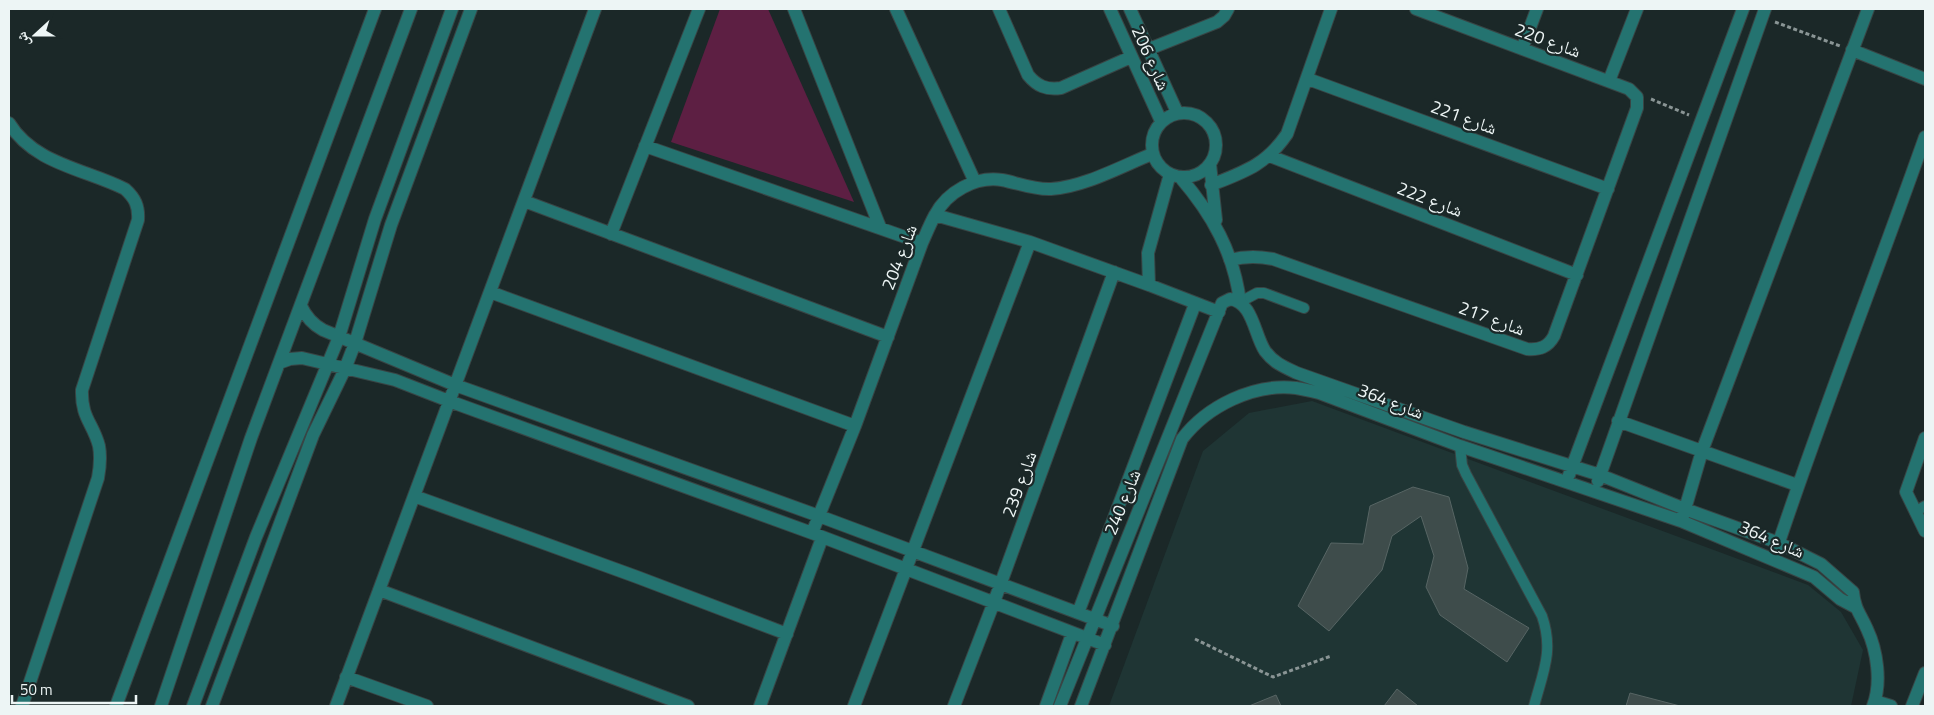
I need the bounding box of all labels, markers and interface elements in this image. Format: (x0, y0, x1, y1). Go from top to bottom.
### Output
north arrow (10, 10, 60, 60)
street label: شارع 220 (1511, 16, 1585, 64)
street label: شارع 206 (1125, 21, 1177, 95)
text: ش (10, 29, 35, 51)
street label: شارع 221 (1427, 93, 1501, 141)
street label: شارع 222 (1393, 174, 1467, 224)
street label: شارع 204 (874, 220, 924, 294)
street label: شارع 217 (1455, 294, 1529, 342)
street label: شارع 364 (1354, 376, 1428, 426)
street label: شارع 239 (995, 447, 1043, 521)
street label: شارع 240 (1097, 465, 1147, 539)
street label: شارع 364 (1735, 513, 1809, 565)
scale bar (12, 672, 136, 704)
text: 50 m (20, 678, 53, 701)

